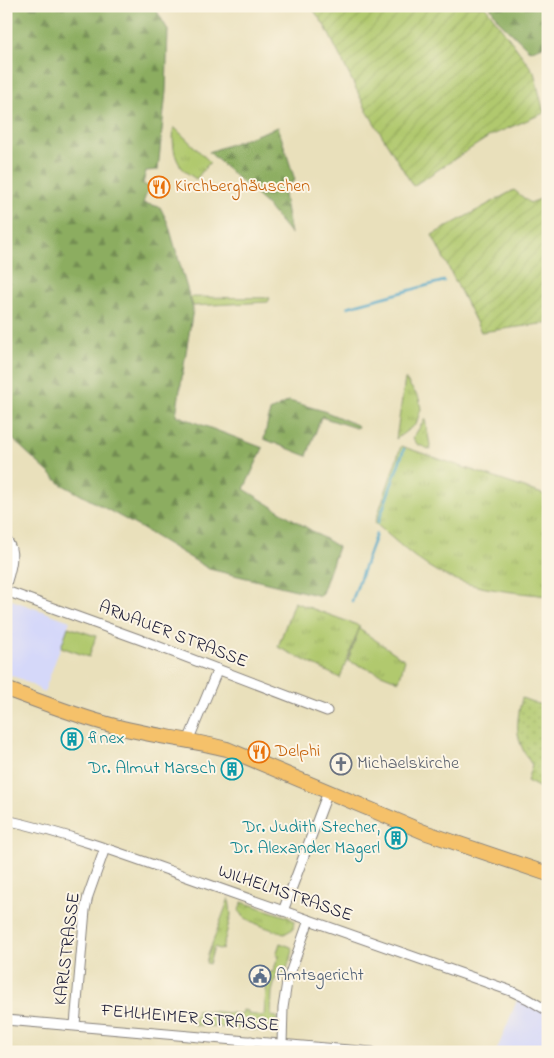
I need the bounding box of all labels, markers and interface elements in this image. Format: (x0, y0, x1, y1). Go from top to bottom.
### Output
place label: Kirchberghäuschen (175, 174, 310, 201)
restaurant icon: Kirchberghäuschen (147, 175, 171, 199)
street label: ARNAUER STRASSE (95, 595, 251, 675)
place label: finex (88, 726, 125, 752)
building icon: finex (60, 727, 84, 751)
place label: Delphi (274, 739, 320, 765)
restaurant icon: Delphi (247, 740, 271, 764)
place label: Michaelskirche (357, 751, 460, 777)
church icon: Michaelskirche (329, 752, 353, 776)
place label: Dr. Almut Marsch (87, 756, 216, 782)
building icon: Dr. Almut Marsch (220, 757, 244, 781)
place label: Dr. Judith Stecher, Dr. Alexander Magerl (230, 815, 380, 863)
building icon: Dr. Judith Stecher, Dr. Alexander Magerl (384, 826, 408, 850)
street label: WILHELMSTRASSE (214, 859, 356, 929)
street label: KARLSTRASSE (48, 891, 88, 1007)
place label: Amtsgericht (276, 963, 364, 990)
public building icon: Amtsgericht (248, 964, 272, 988)
street label: FEHLHEIMER STRASSE (99, 998, 280, 1040)

